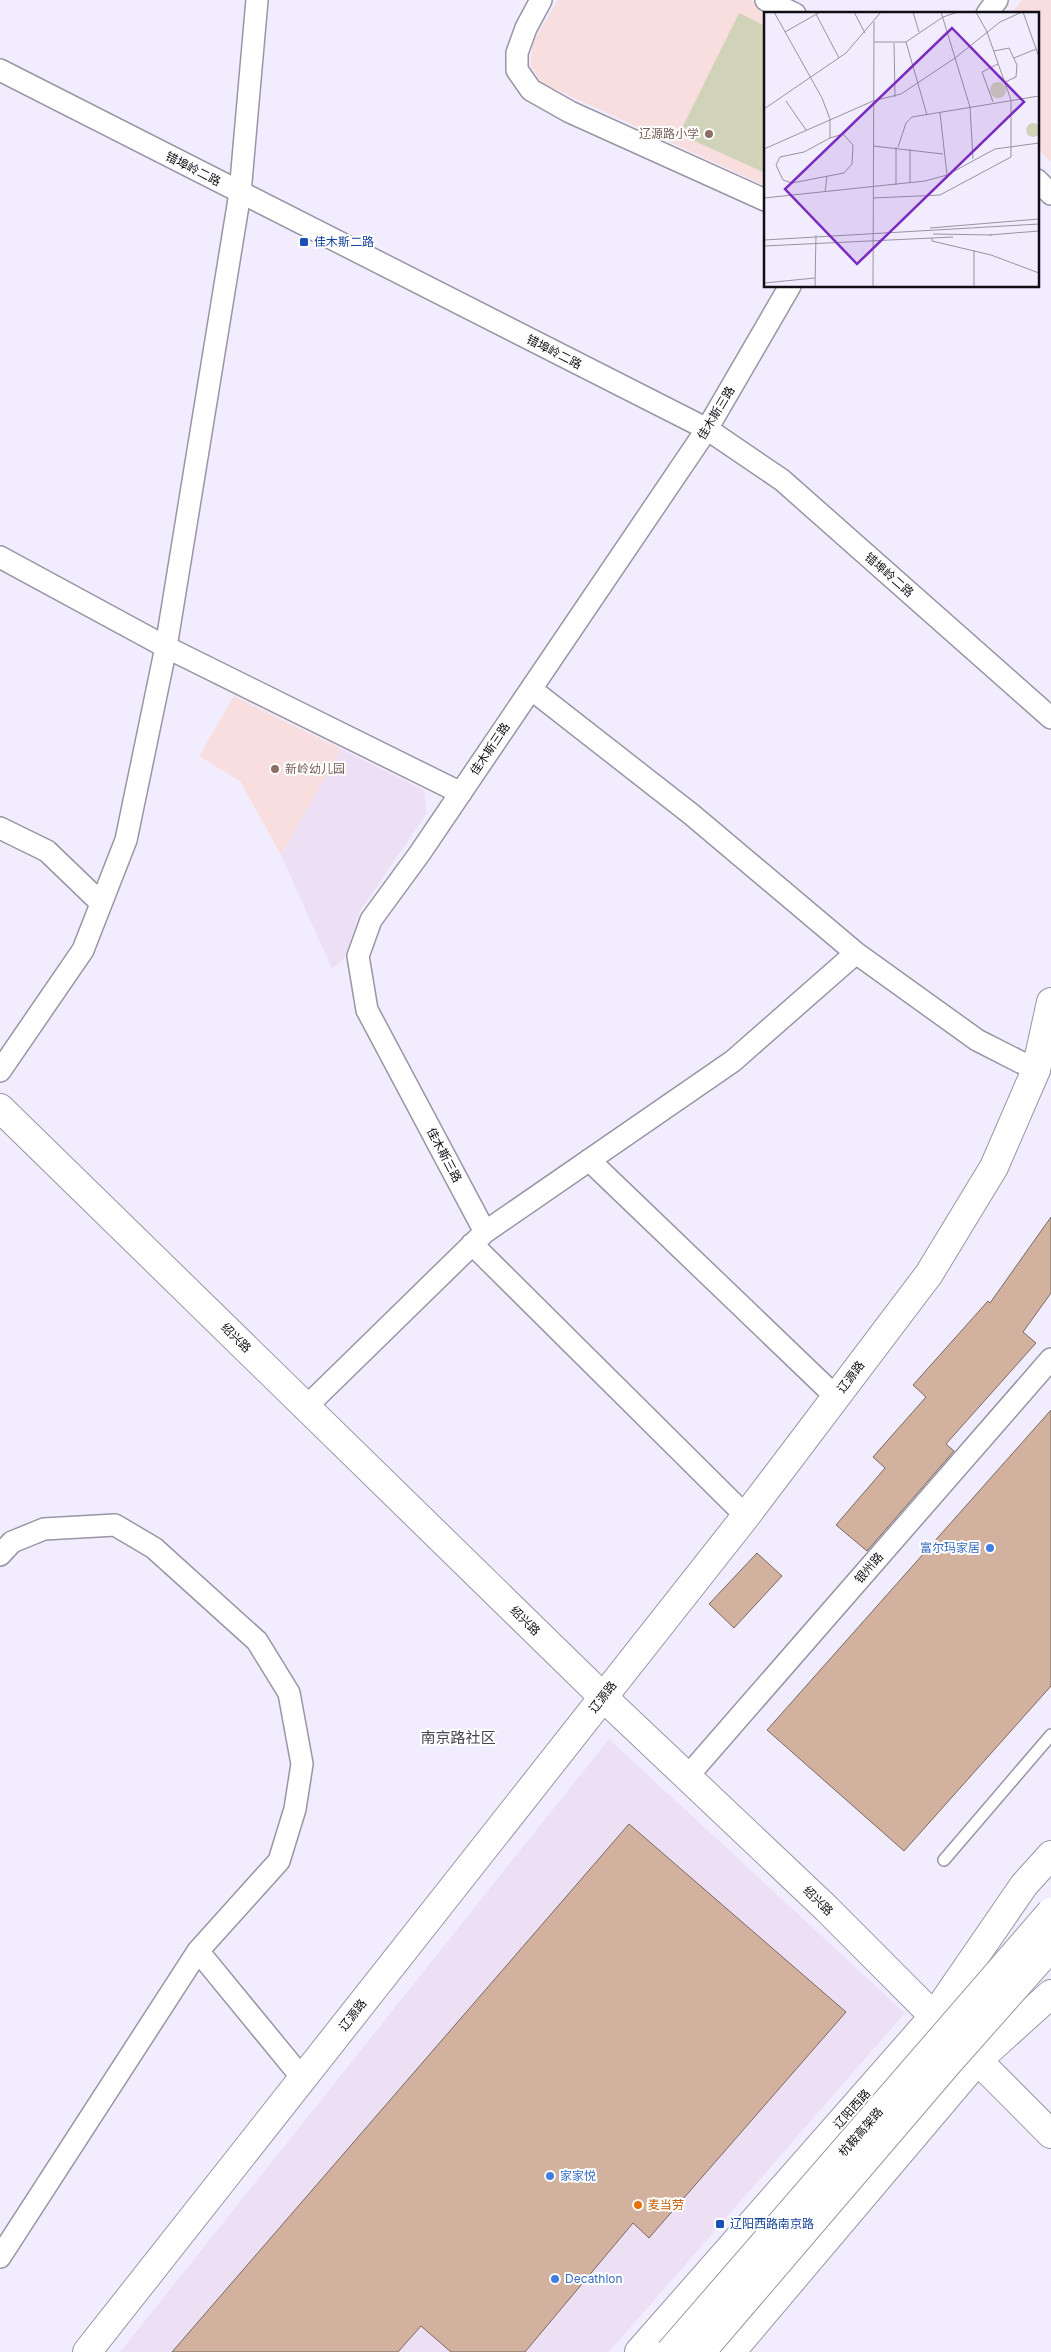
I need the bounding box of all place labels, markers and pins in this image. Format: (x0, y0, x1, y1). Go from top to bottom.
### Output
place label: 辽源路小学 (639, 126, 699, 141)
marker: 辽源路小学 (703, 128, 715, 140)
place label: 佳木斯二路 (314, 234, 374, 249)
marker: 佳木斯二路 (298, 236, 310, 248)
place label: 新岭幼儿园 (285, 761, 345, 776)
marker: 新岭幼儿园 (269, 763, 281, 775)
place label: 富尔玛家居 (920, 1540, 980, 1555)
marker: 富尔玛家居 (984, 1542, 996, 1554)
place label: 家家悦 (560, 2168, 596, 2183)
marker: 家家悦 (544, 2170, 556, 2182)
place label: 麦当劳 (648, 2197, 684, 2212)
marker: 麦当劳 (632, 2199, 644, 2211)
place label: 辽阳西路南京路 (730, 2216, 814, 2231)
marker: 辽阳西路南京路 (714, 2218, 726, 2230)
place label: Decathlon (565, 2271, 623, 2286)
marker: Decathlon (549, 2273, 561, 2285)

